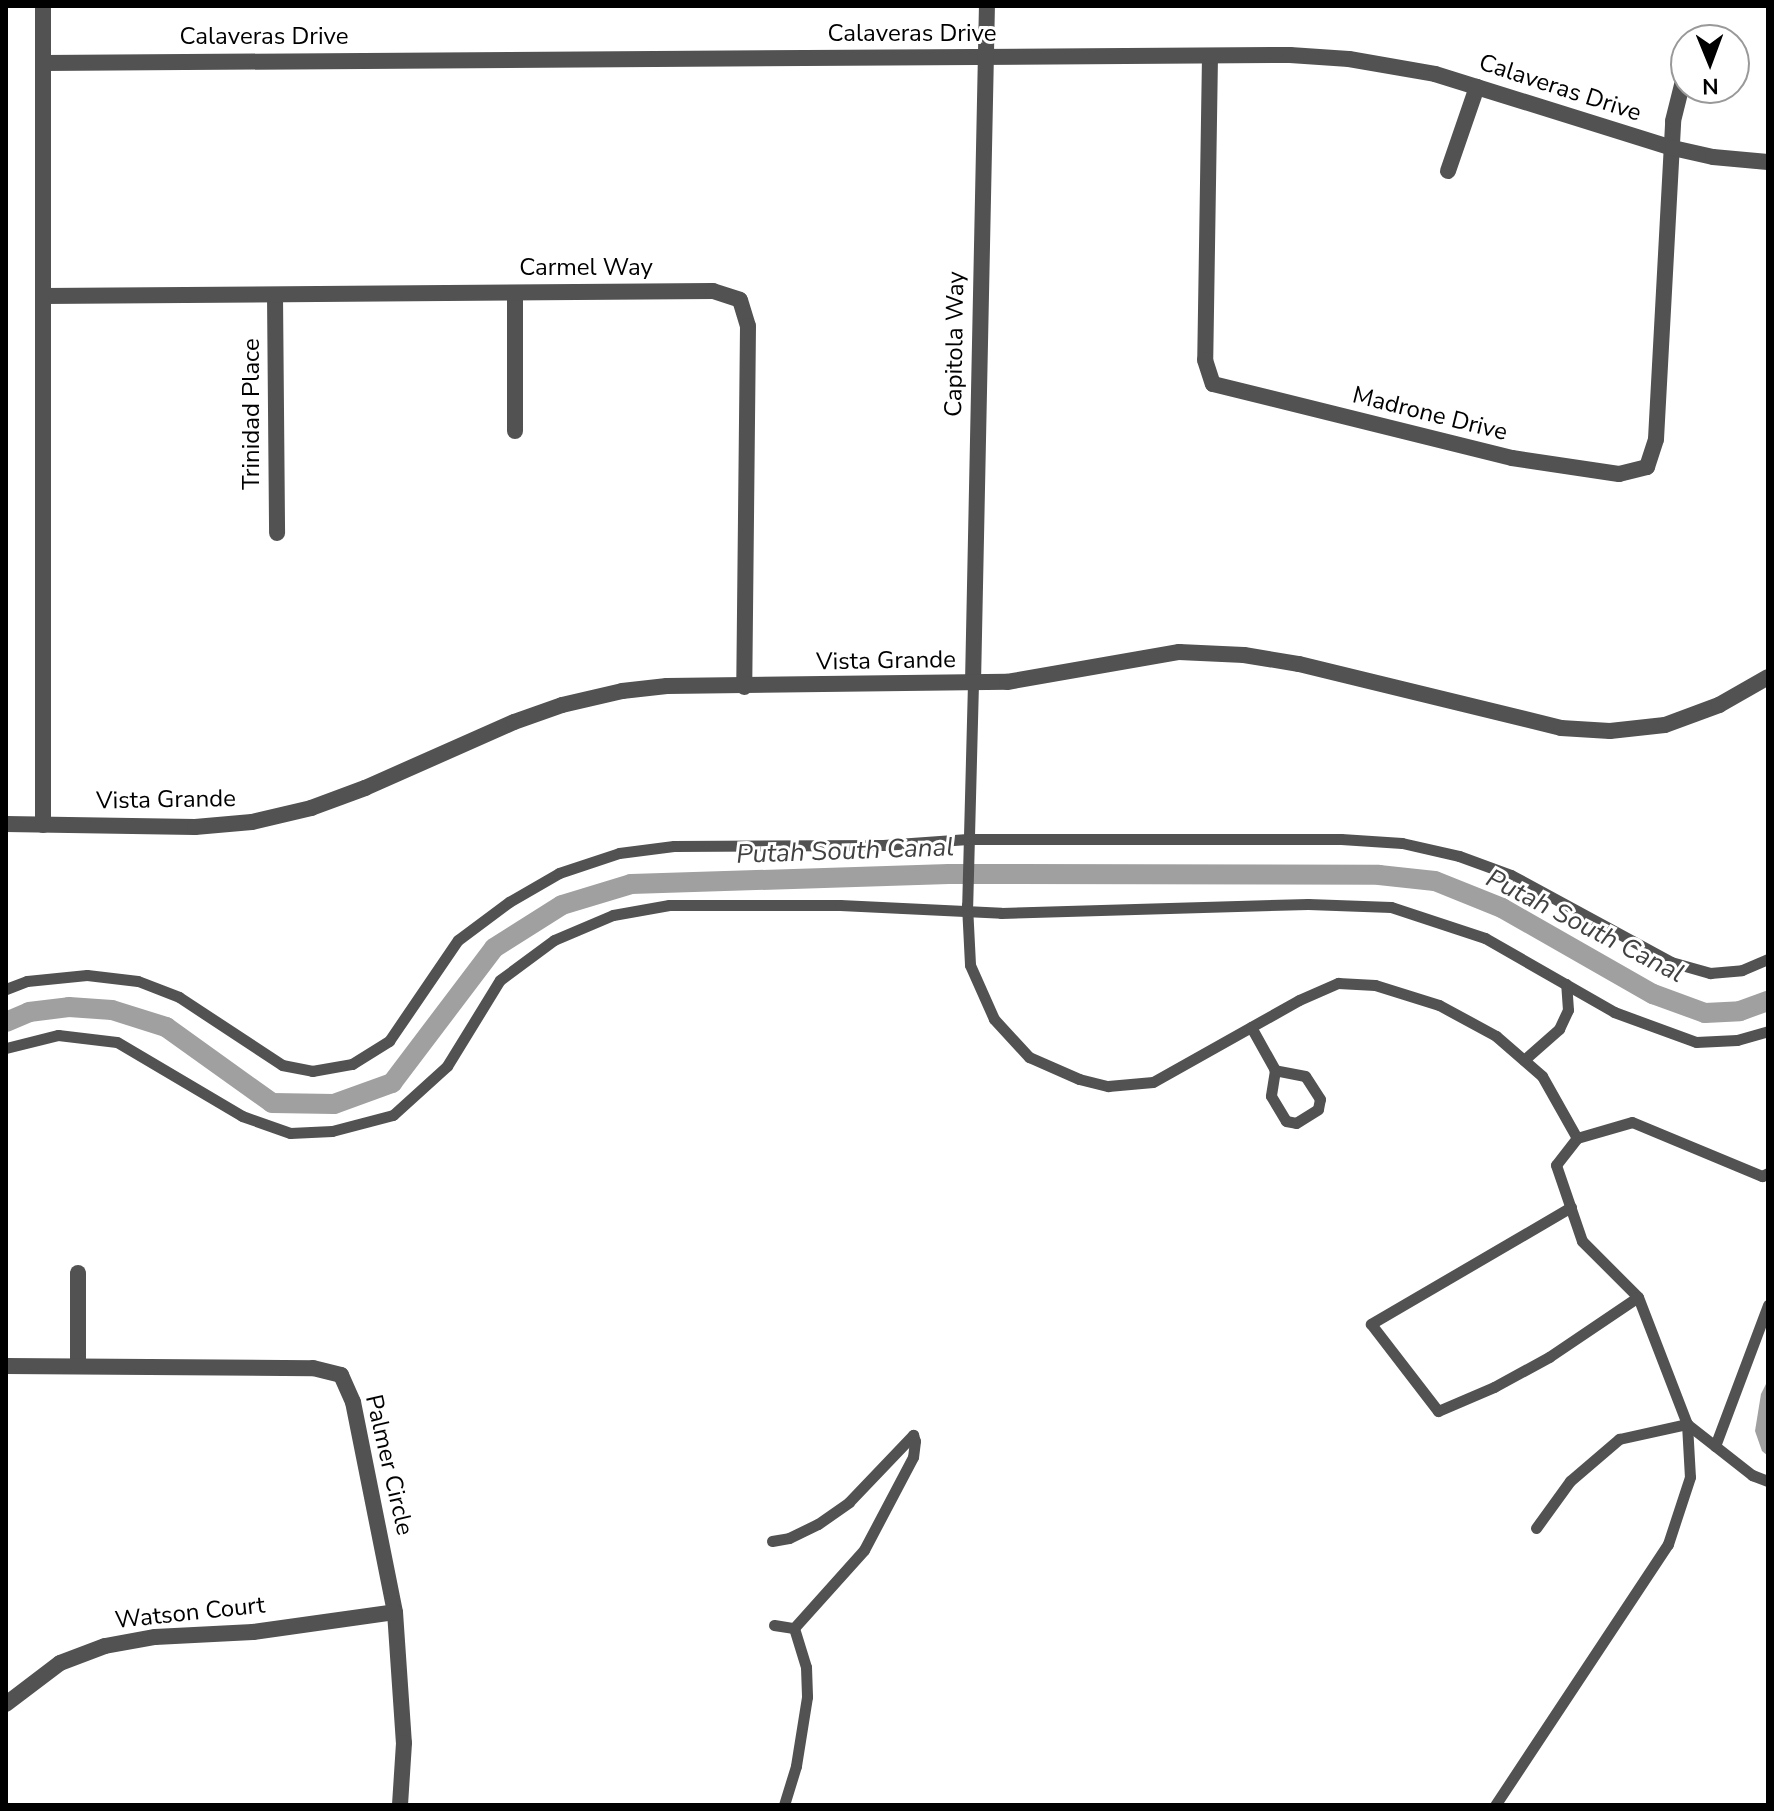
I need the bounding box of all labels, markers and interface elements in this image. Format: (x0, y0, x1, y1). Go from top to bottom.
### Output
street label: Calaveras Drive (828, 20, 996, 48)
street label: Calaveras Drive (180, 23, 348, 51)
north arrow (1670, 24, 1750, 104)
street label: Calaveras Drive (1475, 48, 1645, 128)
text: N (1702, 71, 1719, 101)
street label: Carmel Way (519, 254, 653, 282)
street label: Capitola Way (939, 271, 971, 417)
street label: Trinidad Place (238, 338, 266, 490)
street label: Madrone Drive (1350, 381, 1510, 447)
street label: Vista Grande (816, 645, 956, 677)
street label: Vista Grande (96, 784, 236, 816)
water label: Putah South Canal (736, 832, 954, 870)
water label: Putah South Canal (1481, 863, 1689, 989)
street label: Palmer Circle (359, 1392, 419, 1538)
street label: Watson Court (114, 1591, 266, 1635)

